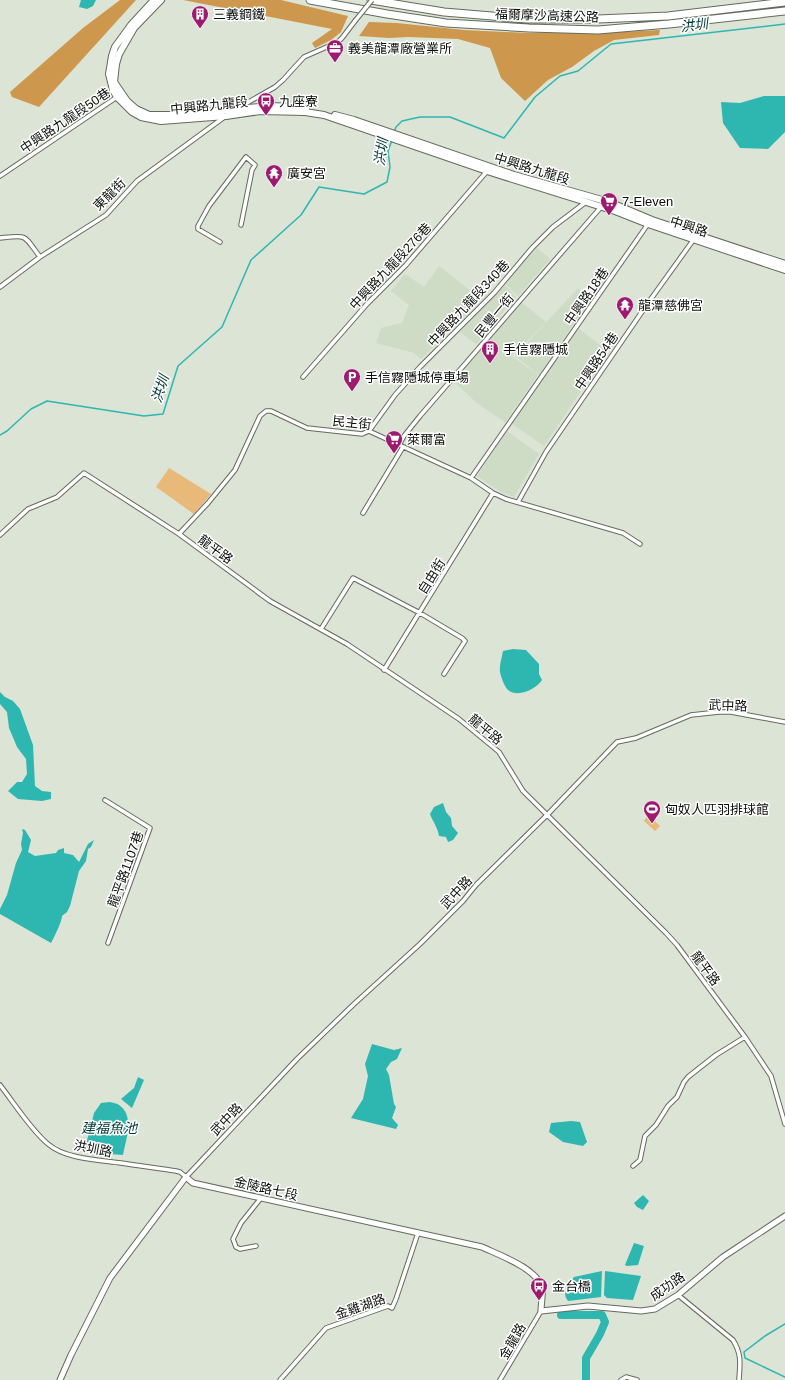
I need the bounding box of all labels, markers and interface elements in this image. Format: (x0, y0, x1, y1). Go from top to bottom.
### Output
building icon: 三義鋼鐵 (190, 4, 210, 29)
street label: 福爾摩沙高速公路 (495, 6, 599, 25)
place label: 三義鋼鐵 (213, 7, 265, 22)
water label: 洪圳 (679, 15, 711, 35)
office icon: 義美龍潭廠營業所 (325, 38, 345, 63)
place label: 義美龍潭廠營業所 (348, 41, 452, 56)
street label: 中興路九龍段50巷 (17, 85, 113, 156)
bus stop icon: 九座寮 (256, 91, 276, 116)
street label: 中興路九龍段 (169, 94, 249, 117)
place label: 九座寮 (279, 94, 318, 109)
water label: 洪圳 (371, 135, 391, 167)
street label: 中興路九龍段 (492, 150, 571, 187)
temple icon: 廣安宮 (264, 163, 284, 188)
place label: 廣安宮 (287, 166, 326, 181)
street label: 東龍街 (90, 175, 128, 213)
supermarket icon: 7-Eleven (599, 191, 619, 216)
place label: 7-Eleven (622, 194, 673, 209)
street label: 中興路 (668, 213, 710, 240)
street label: 中興路九龍段276巷 (346, 220, 434, 313)
street label: 中興路九龍段340巷 (424, 257, 512, 350)
street label: 中興路18巷 (561, 265, 612, 328)
street label: 民豐一街 (472, 291, 517, 340)
temple icon: 龍潭慈佛宮 (615, 295, 635, 320)
place label: 龍潭慈佛宮 (638, 298, 703, 313)
street label: 中興路54巷 (572, 330, 621, 393)
building icon: 手信霧隱城 (480, 339, 500, 364)
place label: 手信霧隱城 (503, 342, 568, 357)
parking icon: 手信霧隱城停車場 (342, 367, 362, 392)
place label: 手信霧隱城停車場 (365, 370, 469, 385)
water label: 洪圳 (148, 371, 173, 405)
street label: 民主街 (332, 413, 372, 432)
supermarket icon: 萊爾富 (384, 429, 404, 454)
place label: 萊爾富 (407, 432, 446, 447)
street label: 龍平路 (196, 532, 236, 567)
street label: 自由街 (415, 556, 448, 597)
street label: 武中路 (708, 697, 748, 714)
street label: 龍平路 (466, 711, 505, 748)
sports icon: 匈奴人匹羽排球館 (642, 799, 662, 824)
place label: 匈奴人匹羽排球館 (665, 802, 769, 817)
street label: 龍平路1107巷 (105, 829, 146, 909)
street label: 武中路 (438, 873, 475, 912)
street label: 龍平路 (688, 948, 723, 988)
street label: 武中路 (207, 1100, 245, 1139)
water label: 建福魚池 (81, 1120, 139, 1136)
street label: 洪圳路 (72, 1137, 113, 1160)
street label: 金陵路七段 (233, 1174, 299, 1203)
street label: 成功路 (647, 1269, 688, 1304)
bus stop icon: 金台橋 (529, 1276, 549, 1301)
place label: 金台橋 (552, 1279, 591, 1294)
street label: 金雞湖路 (333, 1291, 387, 1322)
street label: 金龍路 (496, 1321, 529, 1362)

